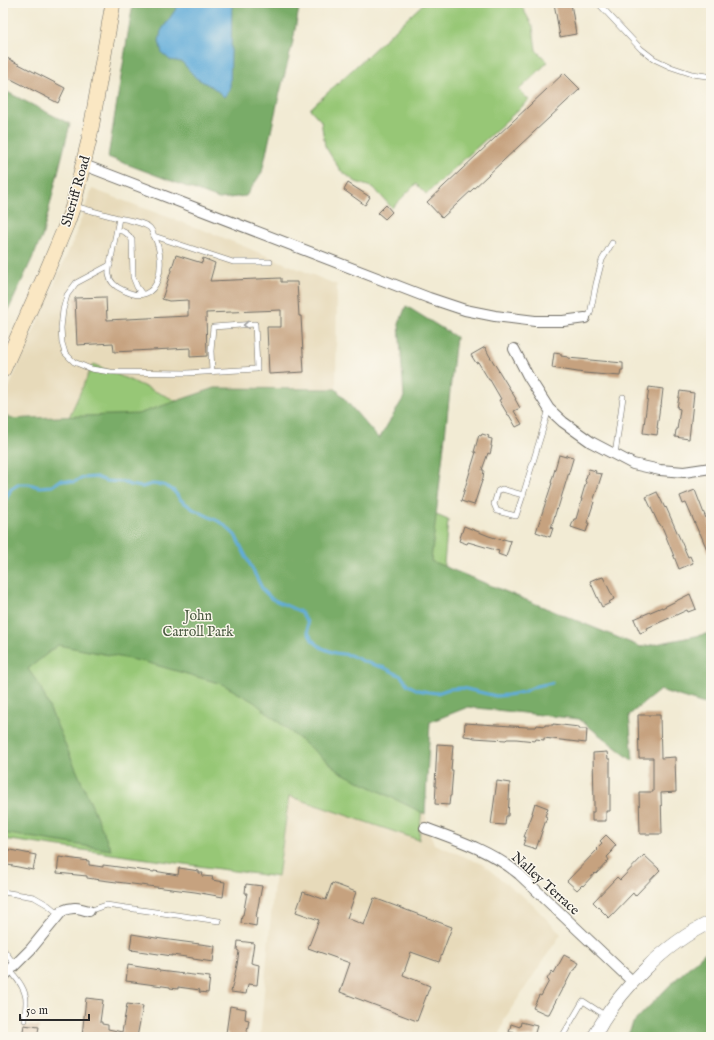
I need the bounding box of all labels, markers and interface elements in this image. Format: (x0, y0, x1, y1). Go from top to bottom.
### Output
street label: Sheriff Road (57, 153, 95, 229)
one-way arrow (243, 320, 249, 329)
park label: John Carroll Park (162, 607, 234, 641)
street label: Nalley Terrace (507, 848, 584, 920)
scale bar (20, 996, 89, 1022)
text: 50 m (26, 1003, 48, 1018)

